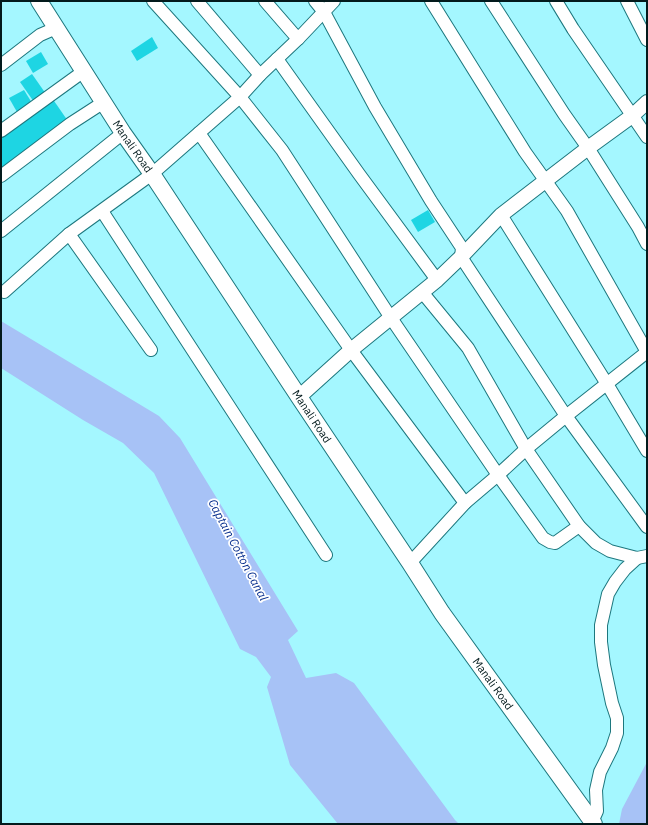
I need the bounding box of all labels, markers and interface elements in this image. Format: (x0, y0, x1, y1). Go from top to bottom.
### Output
street label: Manali Road (110, 118, 156, 175)
street label: Manali Road (289, 387, 335, 445)
water label: Captain Cotton Canal (205, 496, 272, 604)
street label: Manali Road (470, 655, 516, 712)

